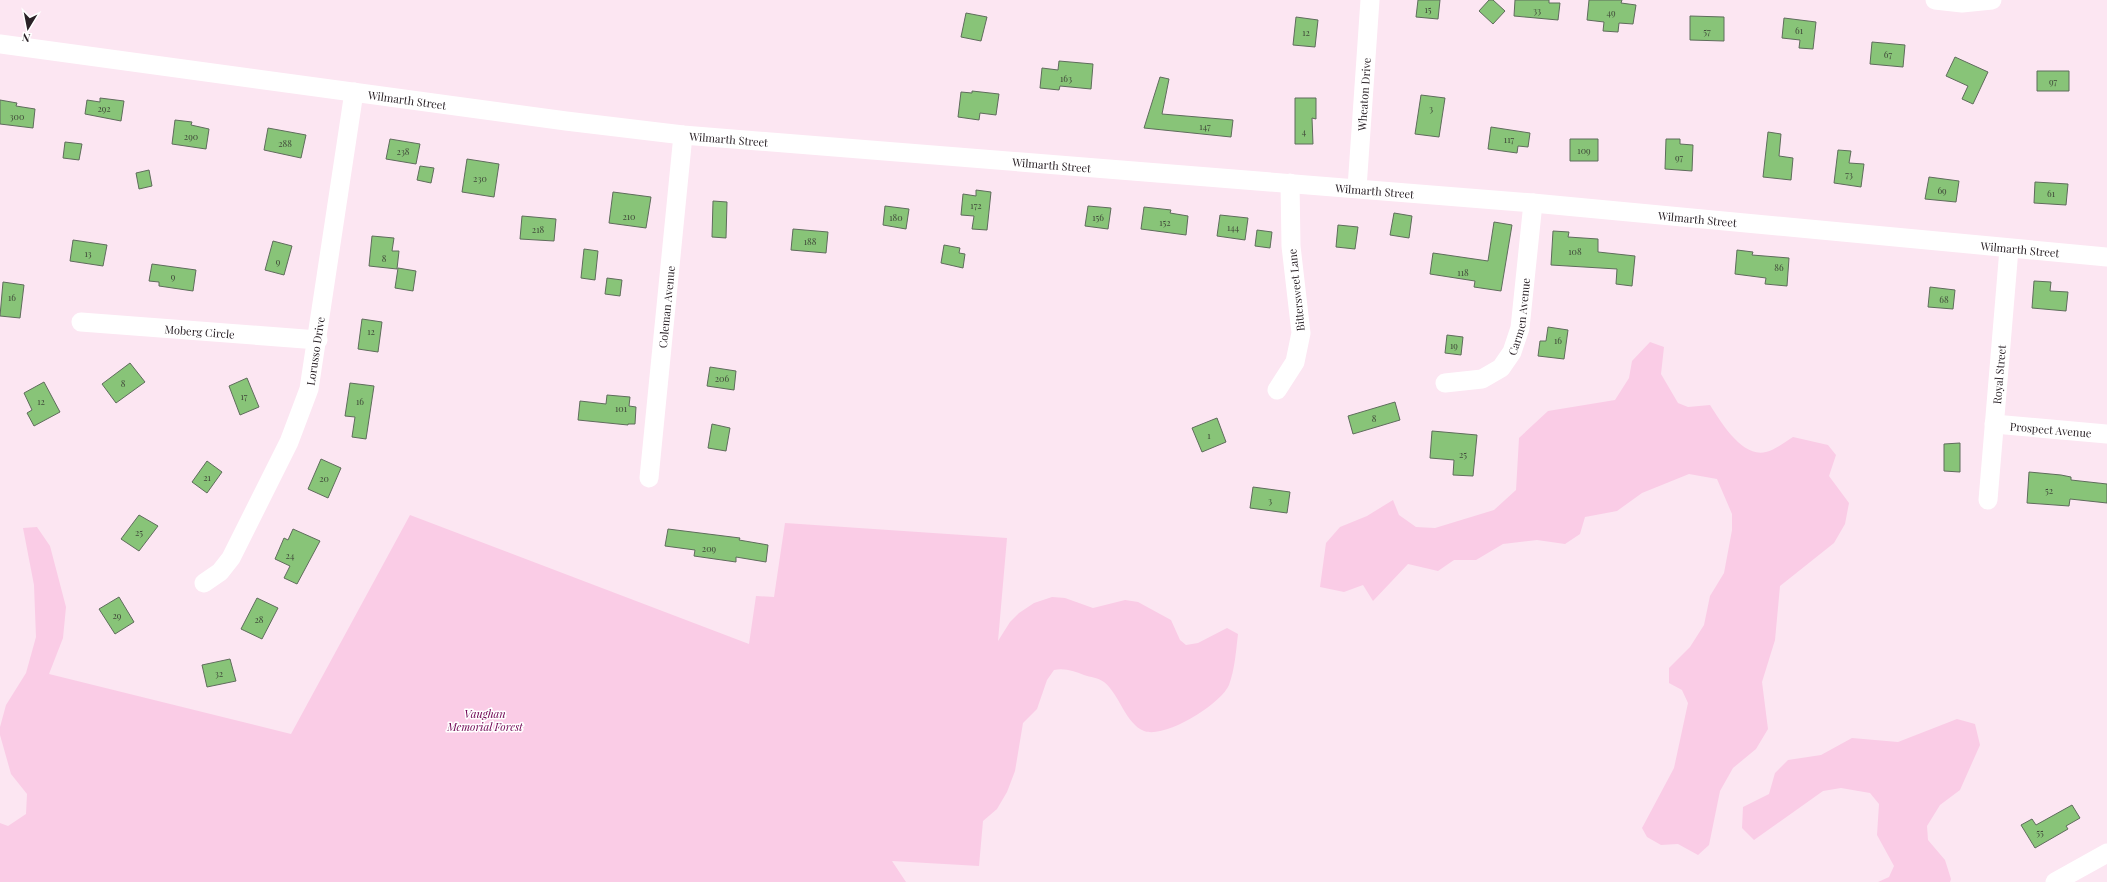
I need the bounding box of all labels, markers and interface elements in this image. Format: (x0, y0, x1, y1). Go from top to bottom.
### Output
house number: 15 (1425, 3, 1432, 15)
house number: 33 (1533, 4, 1541, 16)
house number: 49 (1606, 6, 1616, 18)
north arrow (8, 8, 48, 48)
house number: 61 (1795, 24, 1804, 36)
house number: 57 (1703, 25, 1711, 37)
house number: 12 (1302, 26, 1310, 38)
text: N (21, 30, 31, 46)
house number: 67 (1884, 48, 1892, 60)
street label: Wheaton Drive (1353, 57, 1374, 132)
house number: 163 (1060, 72, 1072, 84)
house number: 97 (2049, 75, 2057, 87)
street label: Wilmarth Street (366, 87, 447, 112)
house number: 292 (97, 102, 111, 114)
house number: 3 (1429, 102, 1433, 114)
house number: 300 (10, 110, 24, 122)
house number: 147 (1199, 120, 1211, 132)
house number: 4 (1302, 125, 1307, 137)
street label: Wilmarth Street (688, 128, 769, 149)
house number: 290 (184, 130, 198, 142)
house number: 117 (1504, 133, 1514, 145)
house number: 288 (278, 137, 292, 149)
house number: 109 (1577, 144, 1591, 156)
house number: 238 (396, 145, 410, 157)
house number: 97 (1675, 151, 1683, 163)
street label: Wilmarth Street (1011, 154, 1092, 175)
house number: 73 (1845, 168, 1853, 180)
house number: 230 (473, 172, 487, 184)
street label: Wilmarth Street (1334, 180, 1415, 201)
house number: 69 (1937, 184, 1947, 196)
house number: 61 (2047, 187, 2056, 199)
house number: 172 (970, 199, 982, 211)
street label: Wilmarth Street (1656, 207, 1738, 230)
house number: 210 (622, 210, 636, 222)
house number: 180 (889, 211, 903, 223)
house number: 156 (1092, 211, 1104, 223)
house number: 152 (1159, 216, 1171, 228)
house number: 144 (1227, 221, 1240, 233)
house number: 218 (532, 223, 544, 235)
house number: 188 (804, 235, 817, 247)
street label: Wilmarth Street (1979, 238, 2060, 260)
house number: 108 (1568, 245, 1582, 257)
house number: 13 (84, 247, 92, 259)
street label: Bittersweet Lane (1284, 248, 1308, 332)
house number: 8 (382, 252, 387, 264)
house number: 9 (276, 255, 281, 267)
house number: 86 (1774, 261, 1784, 273)
street label: Coleman Avenue (654, 265, 678, 349)
house number: 118 (1457, 266, 1469, 278)
house number: 9 (171, 270, 176, 282)
street label: Carmen Avenue (1504, 277, 1533, 357)
house number: 16 (8, 291, 16, 303)
house number: 68 (1939, 293, 1949, 305)
street label: Lorusso Drive (302, 315, 327, 386)
street label: Moberg Circle (164, 321, 236, 341)
house number: 12 (367, 325, 375, 337)
house number: 16 (1554, 334, 1562, 346)
house number: 19 (1450, 339, 1458, 351)
street label: Royal Street (1989, 344, 2008, 405)
house number: 206 (715, 372, 730, 384)
house number: 8 (121, 377, 126, 389)
house number: 17 (241, 390, 248, 402)
house number: 12 (37, 395, 45, 407)
house number: 16 (356, 395, 364, 407)
house number: 101 (615, 402, 628, 414)
house number: 8 (1372, 412, 1377, 424)
street label: Prospect Avenue (2009, 418, 2093, 440)
house number: 1 (1207, 429, 1211, 441)
house number: 25 (1459, 448, 1467, 460)
house number: 21 (203, 471, 211, 483)
house number: 20 (319, 472, 329, 484)
house number: 52 (2045, 484, 2053, 496)
house number: 3 (1268, 494, 1272, 506)
house number: 25 (135, 526, 143, 538)
house number: 209 (702, 542, 717, 554)
house number: 24 (286, 549, 295, 561)
house number: 29 (113, 609, 122, 621)
house number: 28 (255, 613, 264, 625)
house number: 32 (215, 667, 223, 679)
park label: Vaughan Memorial Forest (446, 706, 524, 734)
house number: 55 (2036, 826, 2044, 838)

